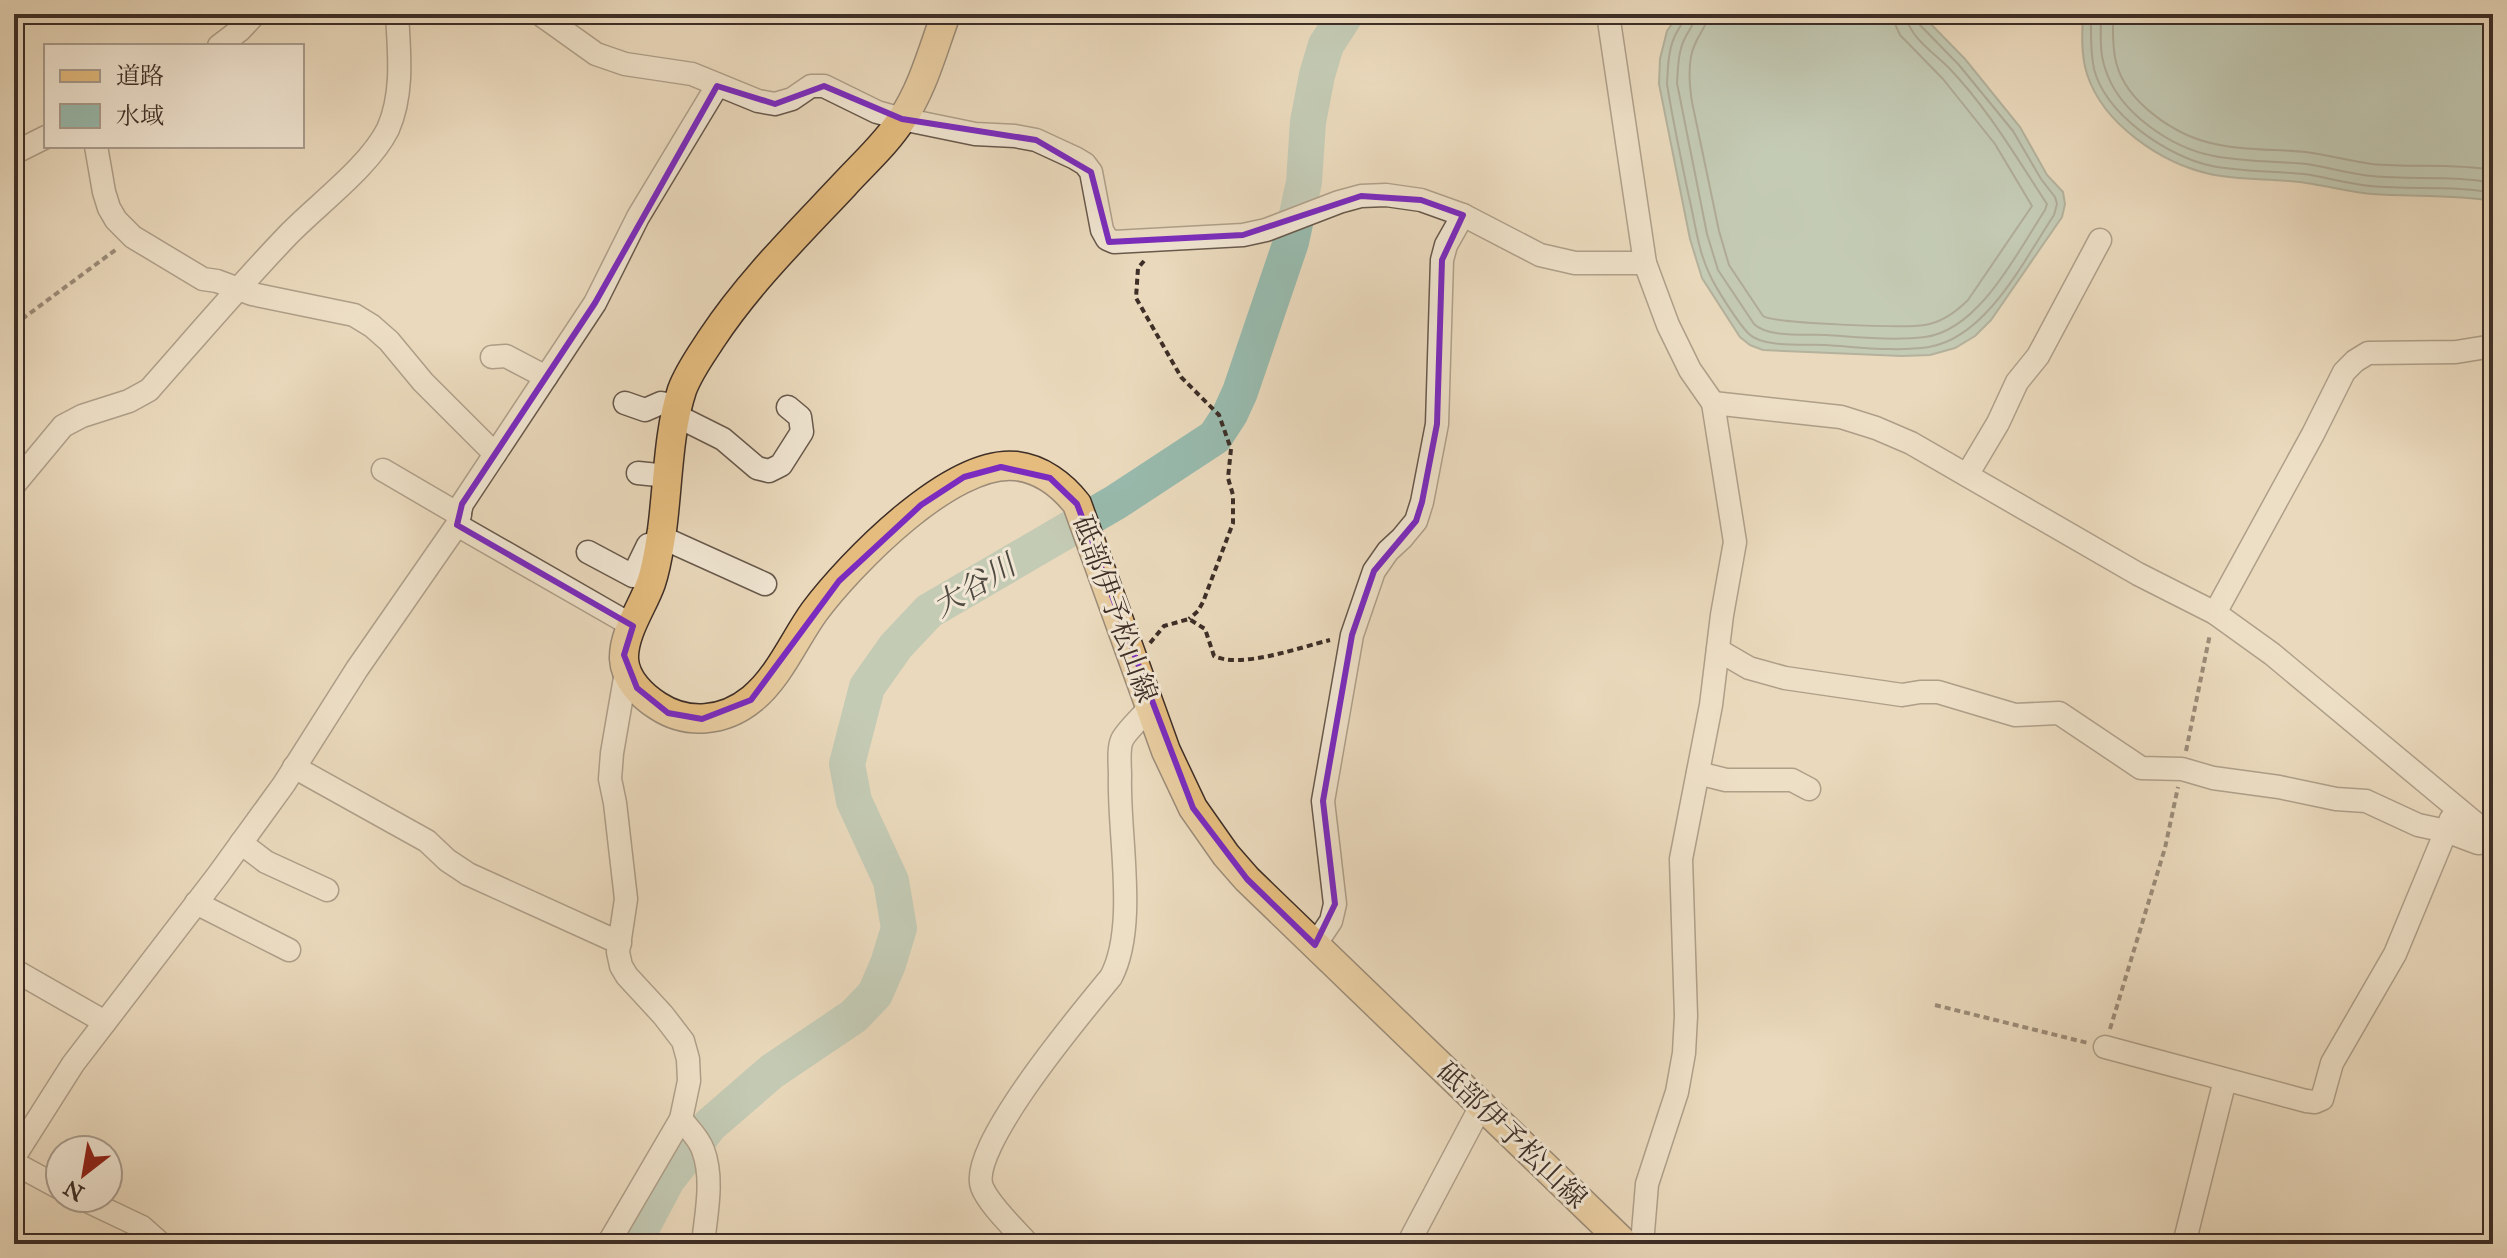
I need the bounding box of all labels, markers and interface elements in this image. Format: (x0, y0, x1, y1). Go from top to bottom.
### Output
legend (44, 44, 304, 148)
text: 道路 (116, 61, 164, 91)
text: 水域 (116, 101, 164, 131)
street label: 砥部伊予松山線 (1065, 511, 1165, 707)
water label: 大谷川 (926, 546, 1024, 625)
street label: 砥部伊予松山線 (1429, 1054, 1595, 1216)
north arrow (44, 1134, 124, 1214)
text: N (59, 1174, 89, 1207)

